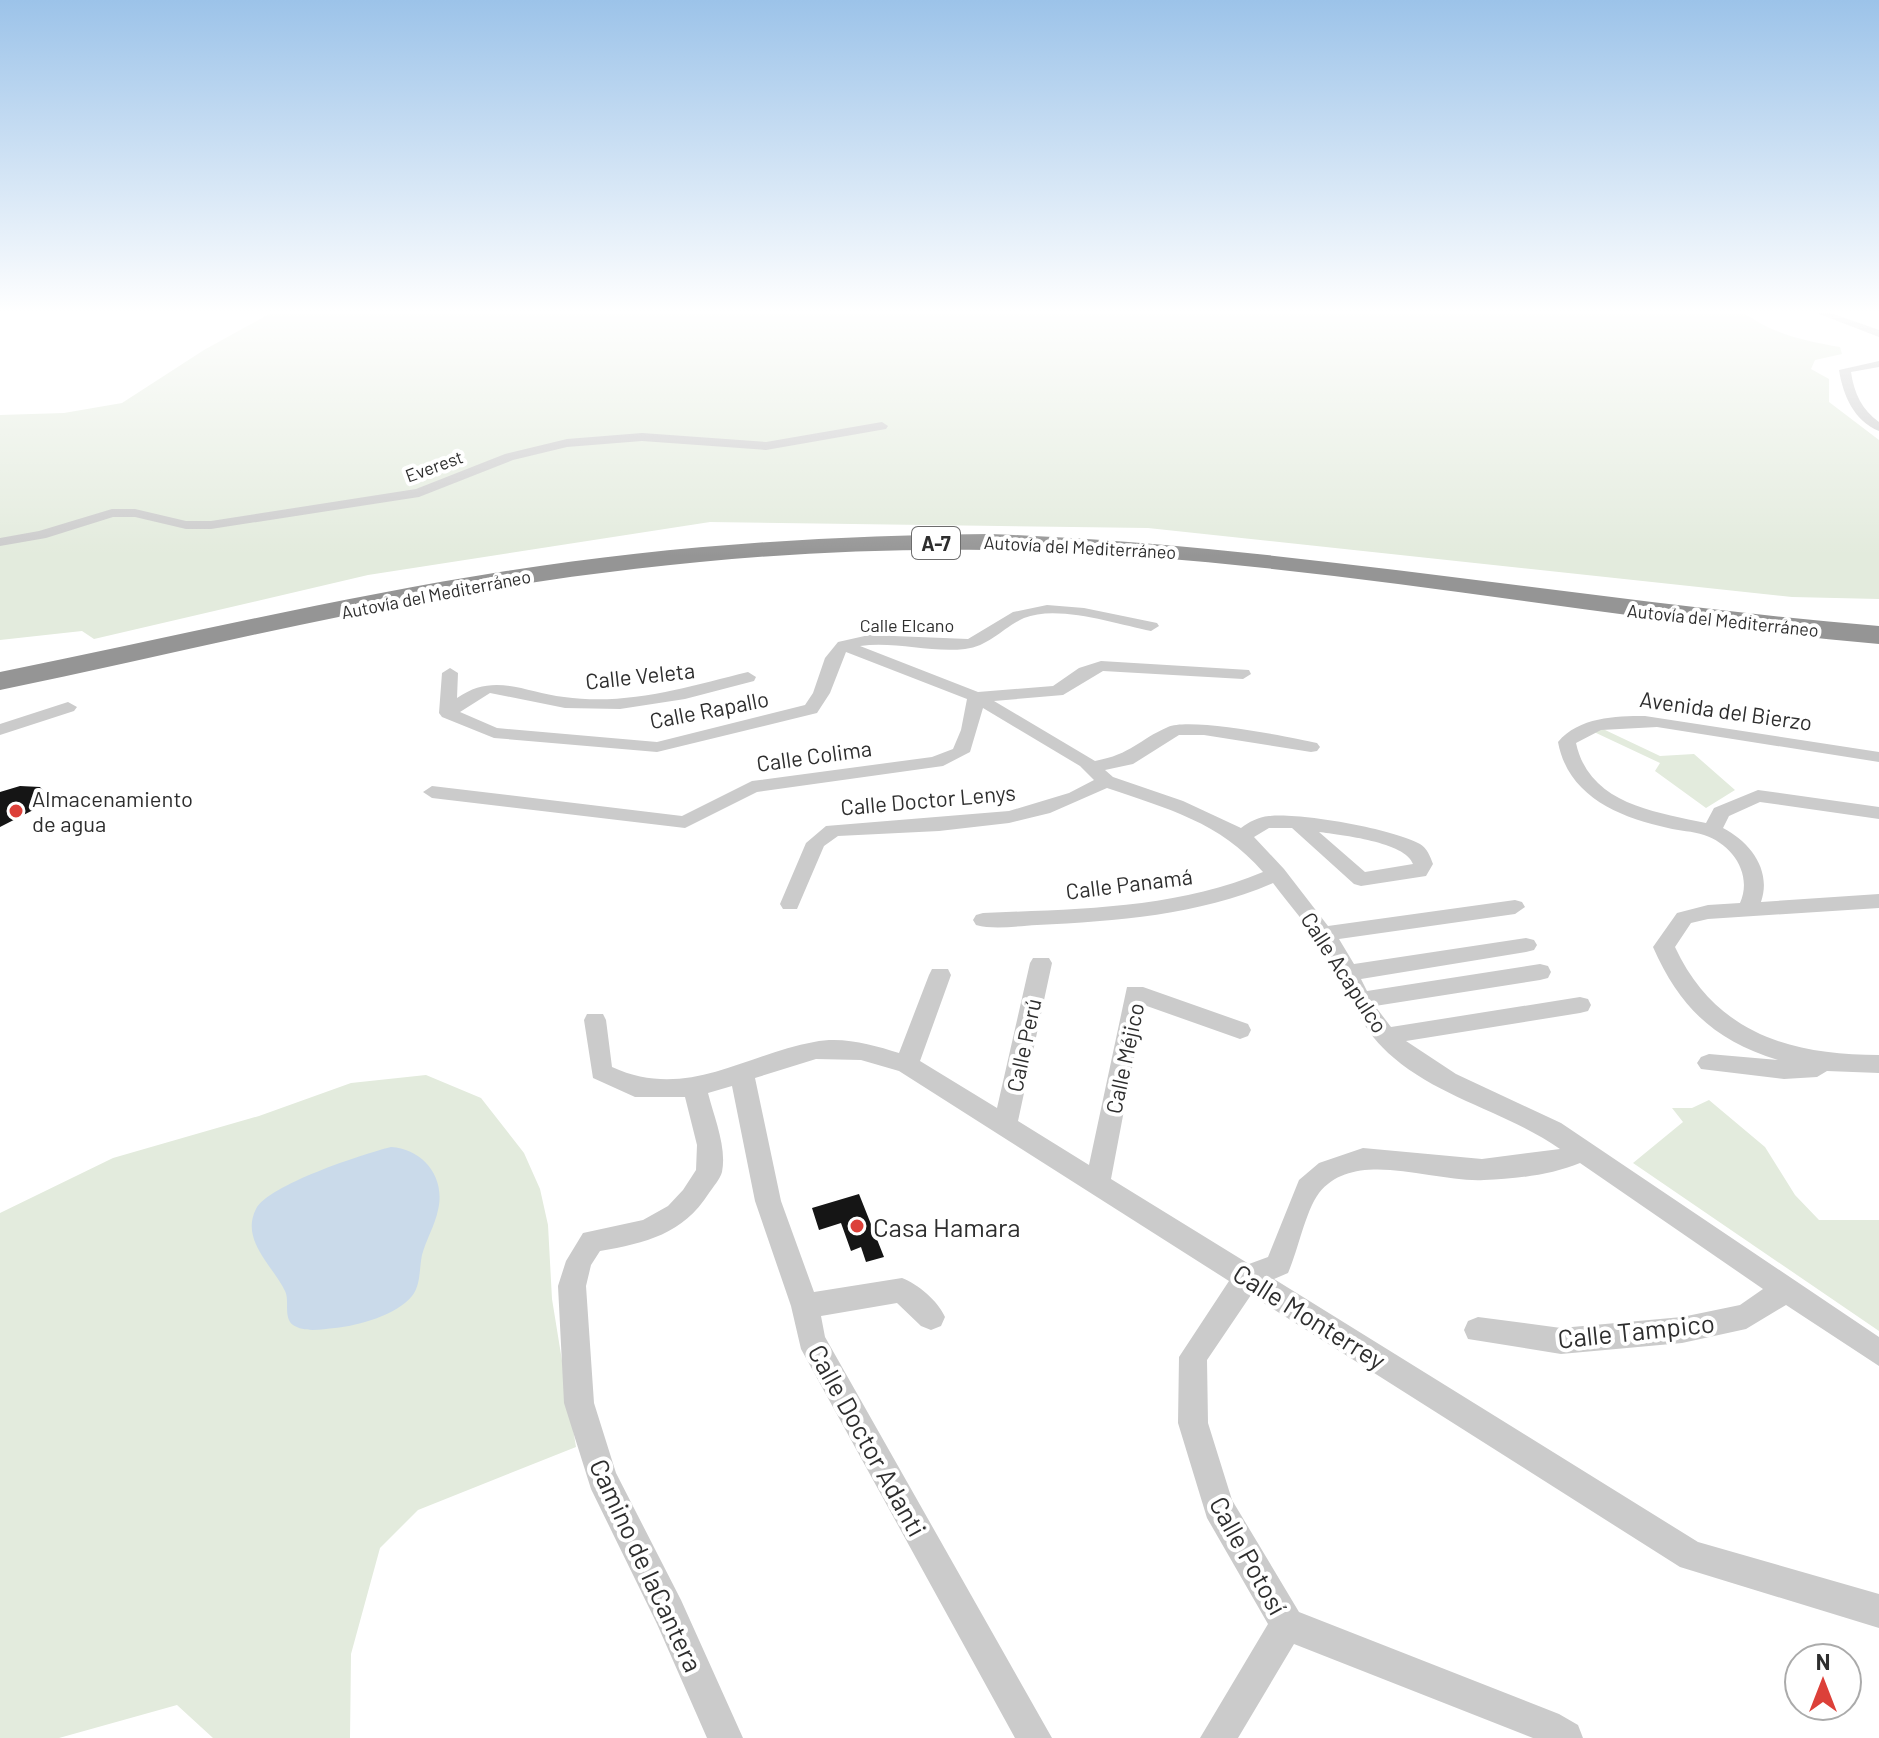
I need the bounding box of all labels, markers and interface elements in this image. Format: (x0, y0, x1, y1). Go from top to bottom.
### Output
street label: Everest (402, 445, 466, 487)
road number: A-7 (912, 527, 960, 559)
street label: Autovía del Mediterráneo (983, 531, 1177, 563)
street label: Autovía del Mediterráneo (339, 565, 533, 623)
street label: Autovía del Mediterráneo (1626, 599, 1820, 641)
street label: Calle Elcano (860, 614, 954, 636)
street label: Calle Veleta (584, 656, 696, 694)
street label: Calle Rapallo (647, 685, 771, 733)
street label: Avenida del Bierzo (1638, 685, 1814, 735)
street label: Calle Colima (755, 734, 873, 776)
street label: Calle Doctor Lenys (839, 778, 1017, 820)
place label: Almacenamiento de agua (32, 785, 193, 836)
marker: Almacenamiento de agua (7, 802, 25, 820)
street label: Calle Panamá (1064, 862, 1194, 904)
street label: Calle Acapulco (1296, 907, 1394, 1037)
street label: Calle Perú (1000, 996, 1046, 1094)
street label: Calle Méjico (1100, 1000, 1148, 1116)
place label: Casa Hamara (873, 1211, 1021, 1242)
marker: Casa Hamara (848, 1217, 866, 1235)
street label: Calle Monterrey (1228, 1257, 1392, 1375)
street label: Calle Tampico (1556, 1306, 1716, 1354)
street label: Calle Doctor Adanti (802, 1339, 934, 1541)
street label: Camino de laCantera (584, 1454, 710, 1676)
street label: Calle Potosí (1204, 1491, 1294, 1619)
north arrow (1783, 1642, 1863, 1722)
text: N (1816, 1648, 1830, 1674)

